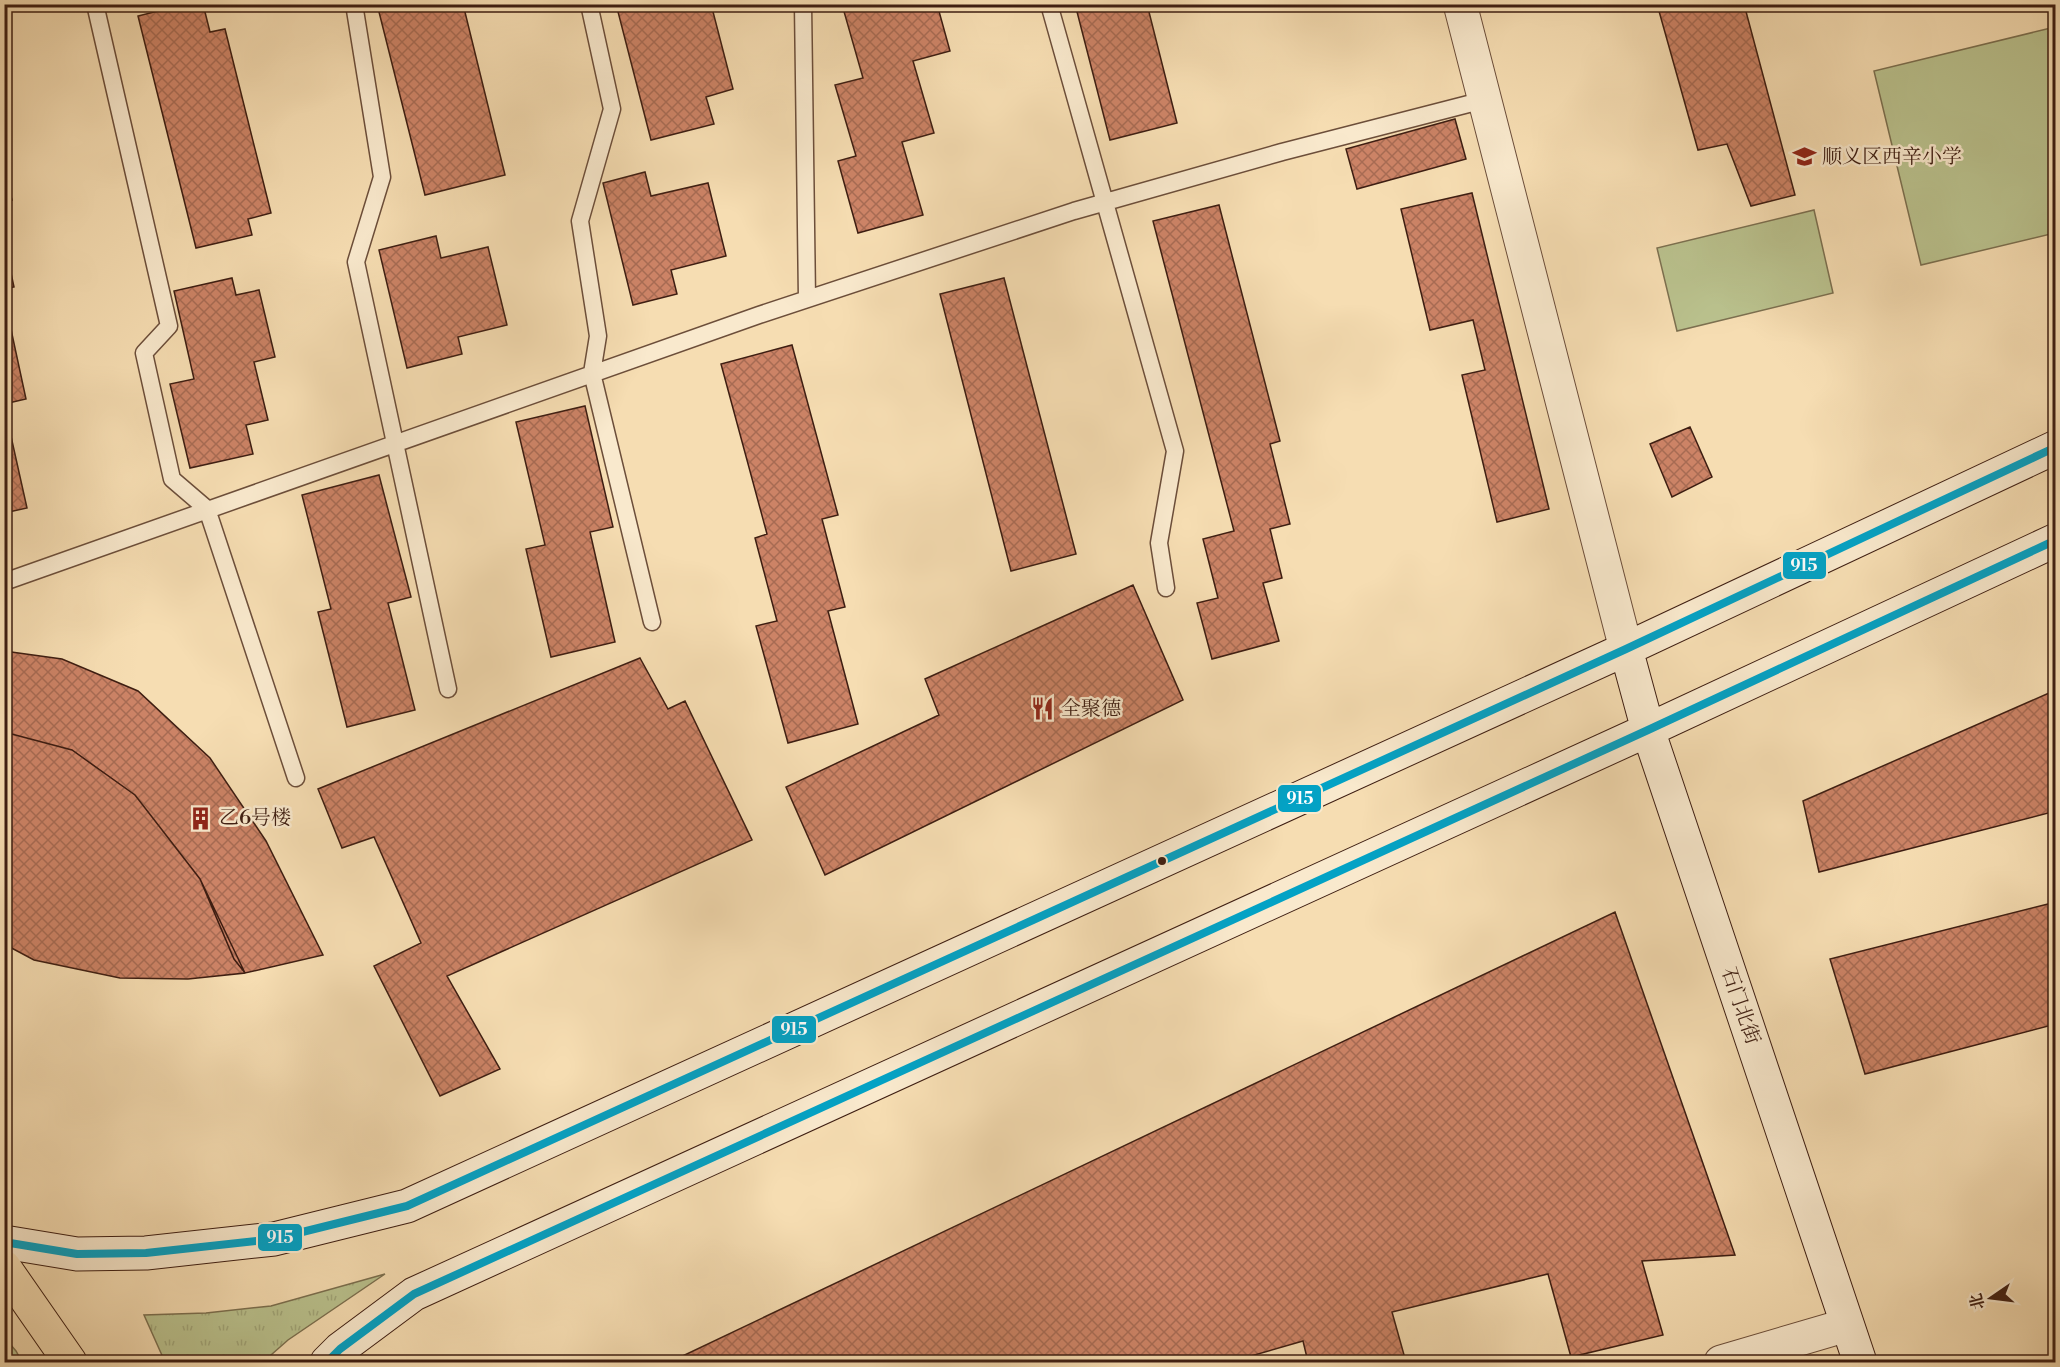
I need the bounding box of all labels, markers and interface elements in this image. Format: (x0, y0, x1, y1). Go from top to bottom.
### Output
school or university icon: 顺义区西辛小学 (1791, 144, 1817, 170)
place label: 顺义区西辛小学 (1822, 145, 1962, 170)
line badge: 915 (1782, 551, 1827, 580)
text: 915 (1790, 556, 1818, 576)
restaurant icon: 全聚德 (1030, 696, 1056, 722)
place label: 全聚德 (1061, 697, 1121, 722)
line badge: 915 (1277, 784, 1322, 813)
text: 915 (1286, 789, 1314, 809)
building icon: 乙6号楼 (188, 805, 214, 831)
place label: 乙6号楼 (219, 806, 291, 831)
unlabelled marker (1156, 855, 1168, 867)
street label: 石门北街 (1715, 964, 1765, 1048)
line badge: 915 (771, 1015, 817, 1044)
text: 915 (780, 1020, 808, 1040)
line badge: 915 (257, 1223, 303, 1252)
text: 915 (266, 1228, 294, 1248)
north arrow (1961, 1268, 2021, 1328)
text: 北 (1966, 1291, 1989, 1312)

